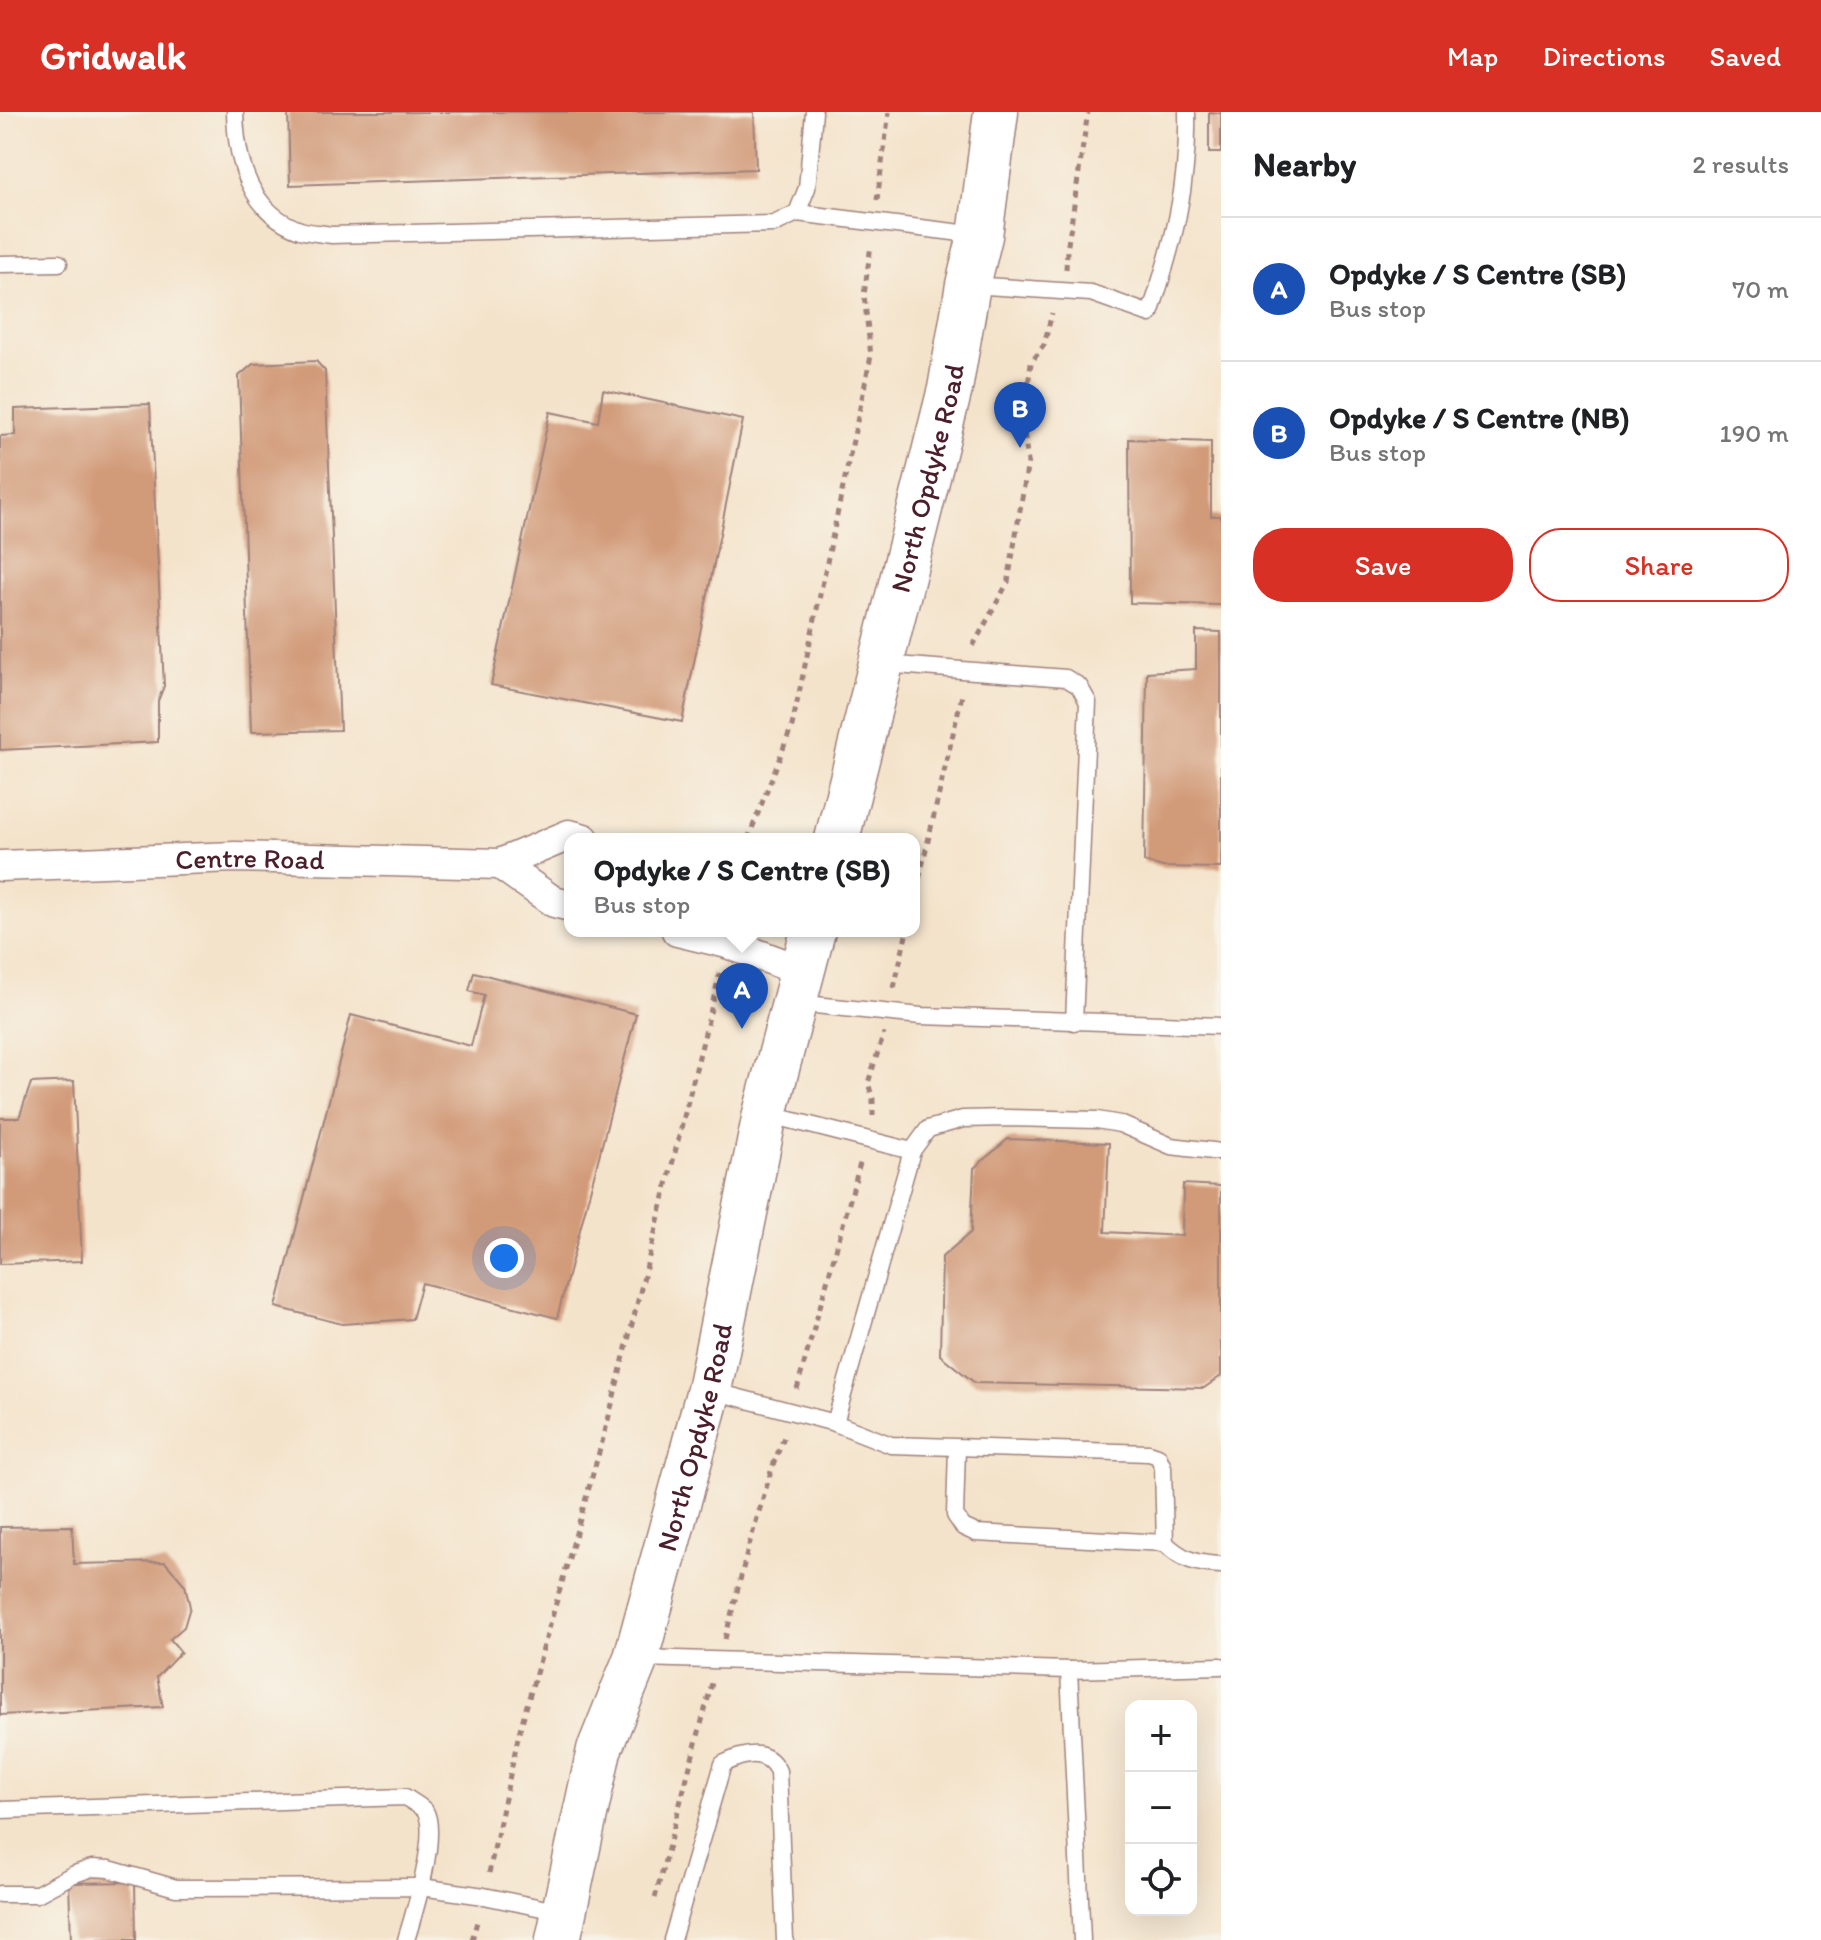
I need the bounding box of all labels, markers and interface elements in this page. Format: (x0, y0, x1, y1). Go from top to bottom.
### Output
text: Gridwalk (40, 33, 186, 79)
text: Map (1447, 39, 1498, 73)
text: Directions (1542, 39, 1666, 73)
text: Saved (1710, 39, 1781, 73)
text: Nearby (1253, 144, 1356, 185)
text: 2 results (1692, 148, 1789, 180)
text: Opdyke / S Centre (SB) (1329, 255, 1626, 292)
text: A (1271, 273, 1287, 305)
text: 70 m (1732, 273, 1789, 305)
text: Bus stop (1329, 292, 1426, 324)
street label: North Opdyke Road (883, 361, 971, 596)
pin: B (994, 382, 1046, 448)
text: Opdyke / S Centre (NB) (1329, 399, 1630, 436)
text: B (1271, 417, 1287, 449)
text: 190 m (1720, 417, 1789, 449)
text: Bus stop (1329, 436, 1426, 468)
button: Save (1253, 528, 1513, 602)
button: Share (1529, 528, 1789, 602)
popup (564, 833, 920, 937)
street label: Centre Road (174, 840, 326, 876)
text: Opdyke / S Centre (SB) (593, 851, 891, 888)
text: Bus stop (593, 888, 690, 920)
pin: A (716, 963, 768, 1029)
your location (484, 1238, 524, 1278)
street label: North Opdyke Road (649, 1320, 739, 1555)
map controls (1125, 1700, 1197, 1916)
button: + (1125, 1700, 1197, 1772)
button: − (1125, 1772, 1197, 1844)
button: locate (1125, 1844, 1197, 1916)

